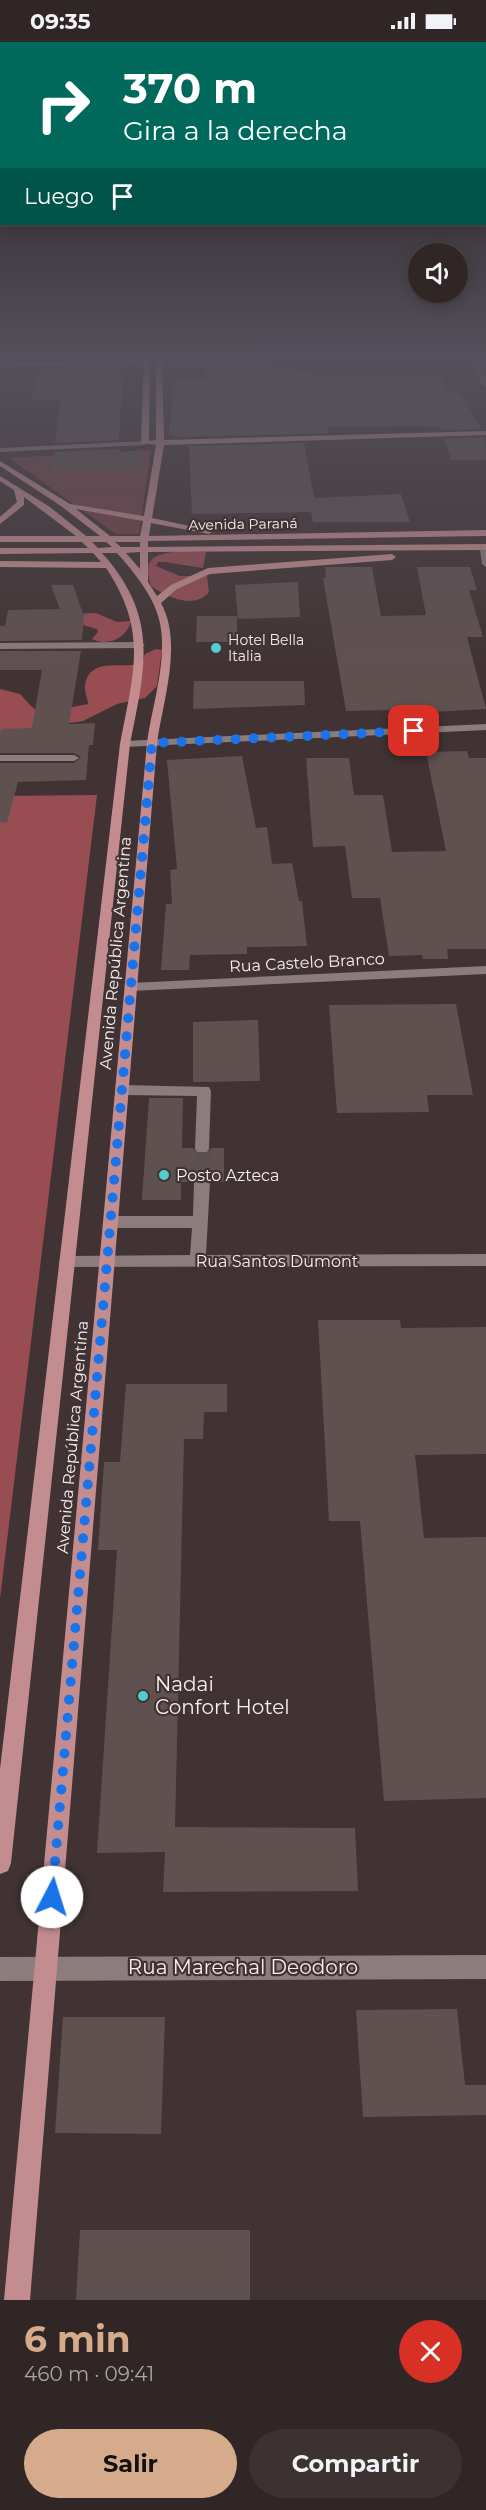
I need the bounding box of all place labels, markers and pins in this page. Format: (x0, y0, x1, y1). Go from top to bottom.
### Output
place label: Hotel Bella Italia (228, 631, 304, 665)
marker: Hotel Bella Italia (209, 641, 223, 655)
pin (388, 705, 439, 756)
place label: Posto Azteca (176, 1166, 280, 1185)
marker: Posto Azteca (157, 1168, 171, 1182)
place label: Nadai Confort Hotel (155, 1672, 290, 1719)
marker: Nadai Confort Hotel (136, 1689, 150, 1703)

